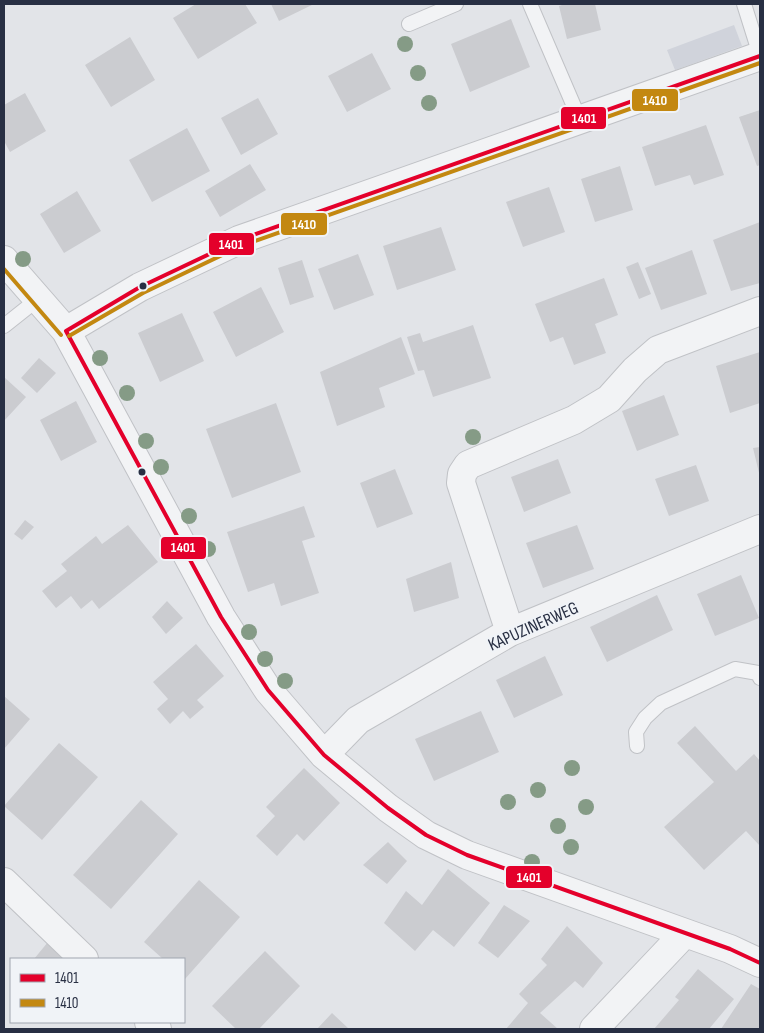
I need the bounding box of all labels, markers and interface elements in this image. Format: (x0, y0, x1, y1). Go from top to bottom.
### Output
line badge: 1410 (631, 88, 679, 112)
text: 1410 (643, 92, 667, 109)
line badge: 1401 (560, 106, 607, 130)
text: 1401 (572, 110, 597, 127)
line badge: 1410 (280, 212, 328, 236)
text: 1410 (292, 216, 316, 233)
line badge: 1401 (208, 232, 255, 256)
text: 1401 (219, 236, 244, 253)
unlabelled marker (138, 281, 148, 291)
unlabelled marker (137, 467, 147, 477)
line badge: 1401 (160, 536, 207, 560)
text: 1401 (171, 539, 196, 556)
street label: KAPUZINERWEG (485, 597, 581, 656)
line badge: 1401 (505, 865, 553, 889)
text: 1401 (517, 869, 542, 886)
legend (10, 958, 185, 1023)
text: 1401 (55, 969, 79, 988)
text: 1410 (55, 994, 79, 1013)

